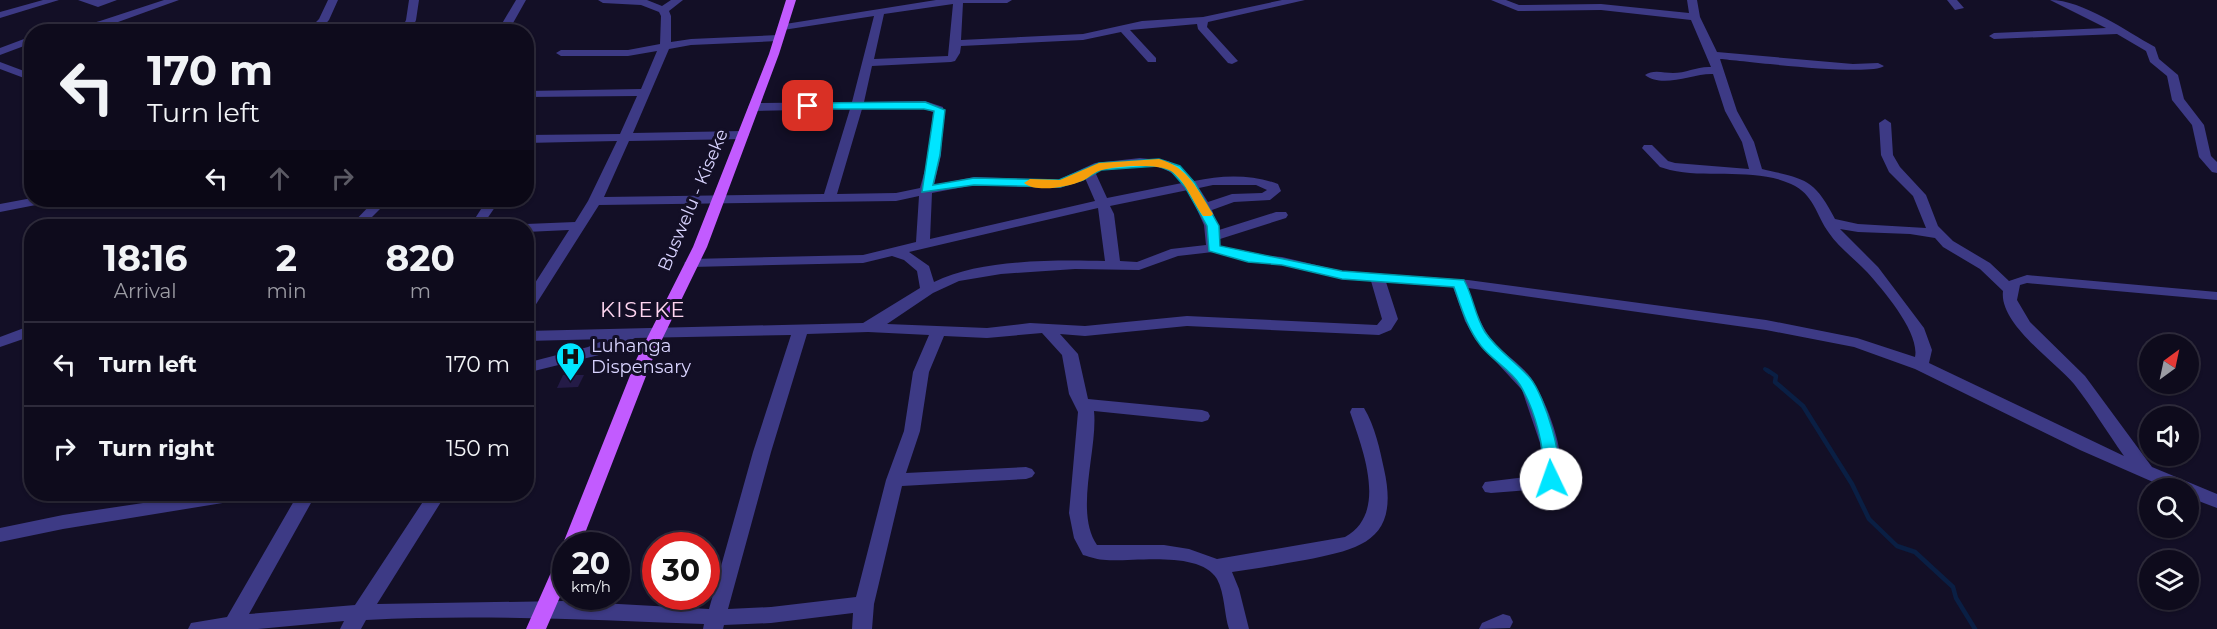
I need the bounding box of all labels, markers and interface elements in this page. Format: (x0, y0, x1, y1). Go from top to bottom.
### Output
text: 170 m (147, 44, 273, 96)
icon: left (48, 48, 126, 126)
pin (782, 80, 833, 131)
icon: arrive (791, 89, 824, 122)
text: Turn left (147, 96, 260, 129)
street label: Buswelu - Kiseke (653, 125, 733, 274)
icon: left (200, 162, 233, 195)
icon: ahead (263, 162, 296, 195)
icon: right (326, 162, 359, 195)
text: 18:16 (103, 236, 187, 280)
text: 2 (276, 236, 297, 280)
text: 820 (386, 236, 455, 280)
text: Arrival (114, 279, 177, 303)
text: min (266, 279, 307, 303)
text: m (410, 279, 431, 303)
district label: KISEKE (600, 297, 686, 322)
north arrow (2139, 334, 2199, 394)
map controls (2139, 334, 2199, 610)
place label: Luhanga Dispensary (591, 335, 691, 378)
hospital icon: Luhanga Dispensary (554, 340, 586, 382)
icon: left (48, 348, 81, 381)
text: Turn left (99, 351, 197, 378)
text: 170 m (446, 351, 510, 378)
button: sound (2139, 406, 2199, 466)
icon: right (48, 432, 81, 465)
text: Turn right (99, 435, 214, 462)
text: 150 m (446, 435, 510, 462)
position arrow (1519, 447, 1583, 511)
button: search (2139, 478, 2199, 538)
speed limit sign: 30 (642, 532, 720, 610)
text: 20 (572, 545, 610, 582)
button: layers (2139, 550, 2199, 610)
text: km/h (571, 577, 611, 596)

